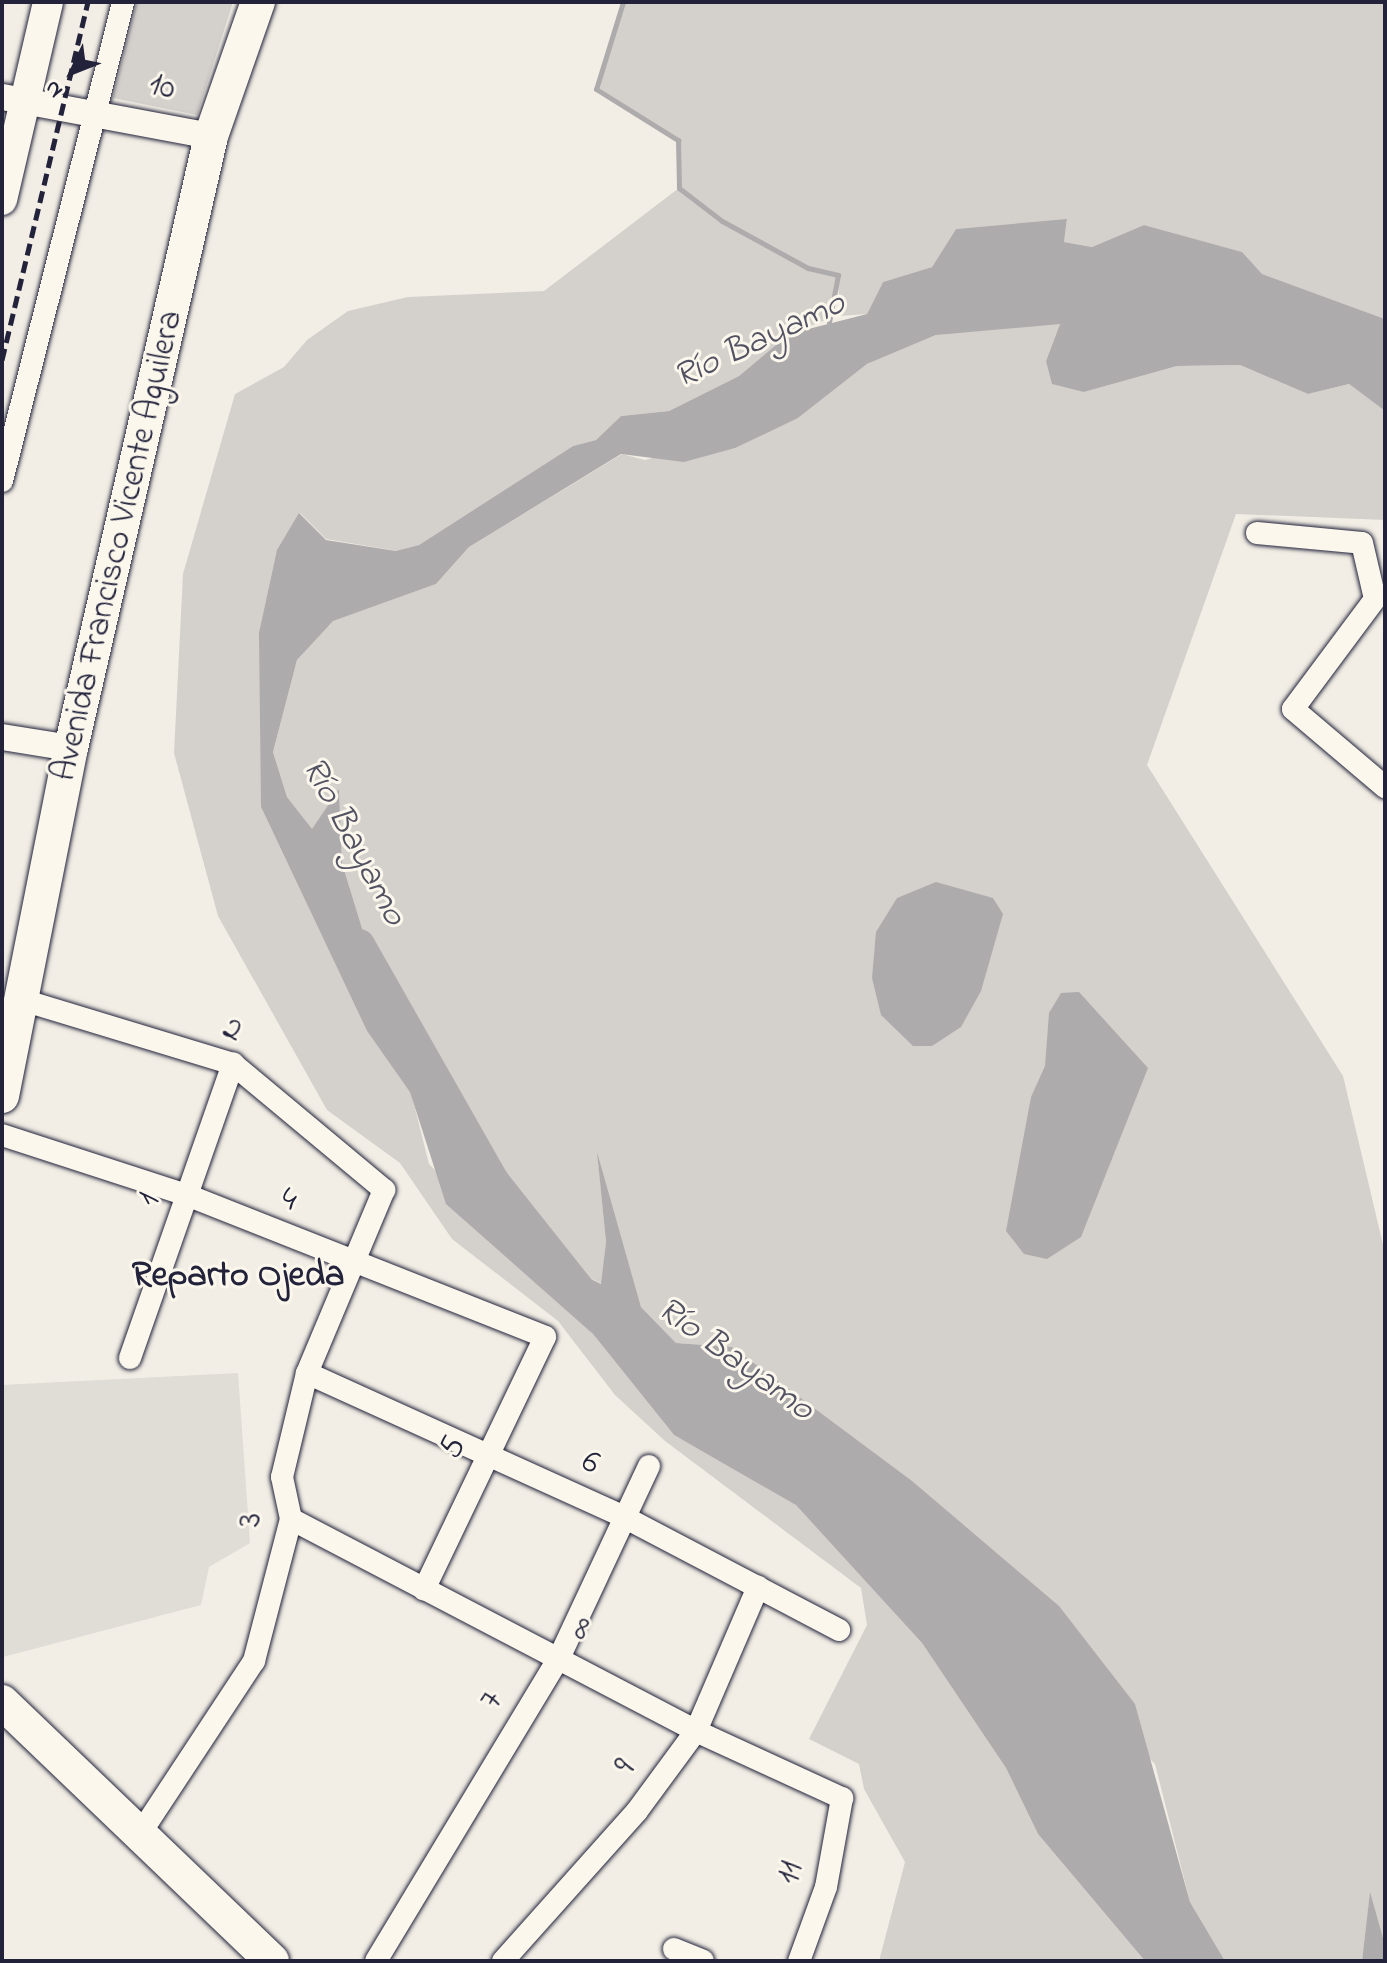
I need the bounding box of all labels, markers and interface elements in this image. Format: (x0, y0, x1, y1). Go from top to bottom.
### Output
north arrow (32, 32, 112, 112)
street label: 10 (145, 65, 179, 111)
text: N (38, 72, 71, 105)
water label: Río Bayamo (668, 283, 852, 399)
street label: Avenida Francisco Vicente Aguilera (45, 307, 193, 785)
water label: Río Bayamo (291, 751, 415, 933)
street label: 2 (217, 1009, 247, 1053)
street label: 4 (274, 1179, 302, 1223)
street label: 1 (129, 1188, 171, 1212)
district label: Reparto Ojeda (132, 1255, 344, 1299)
water label: Río Bayamo (648, 1288, 822, 1432)
street label: 5 (431, 1430, 477, 1466)
street label: 6 (575, 1442, 605, 1486)
street label: 3 (231, 1512, 273, 1528)
street label: 8 (566, 1610, 596, 1652)
street label: 7 (472, 1684, 514, 1718)
street label: 9 (607, 1752, 645, 1784)
street label: 11 (770, 1858, 814, 1888)

